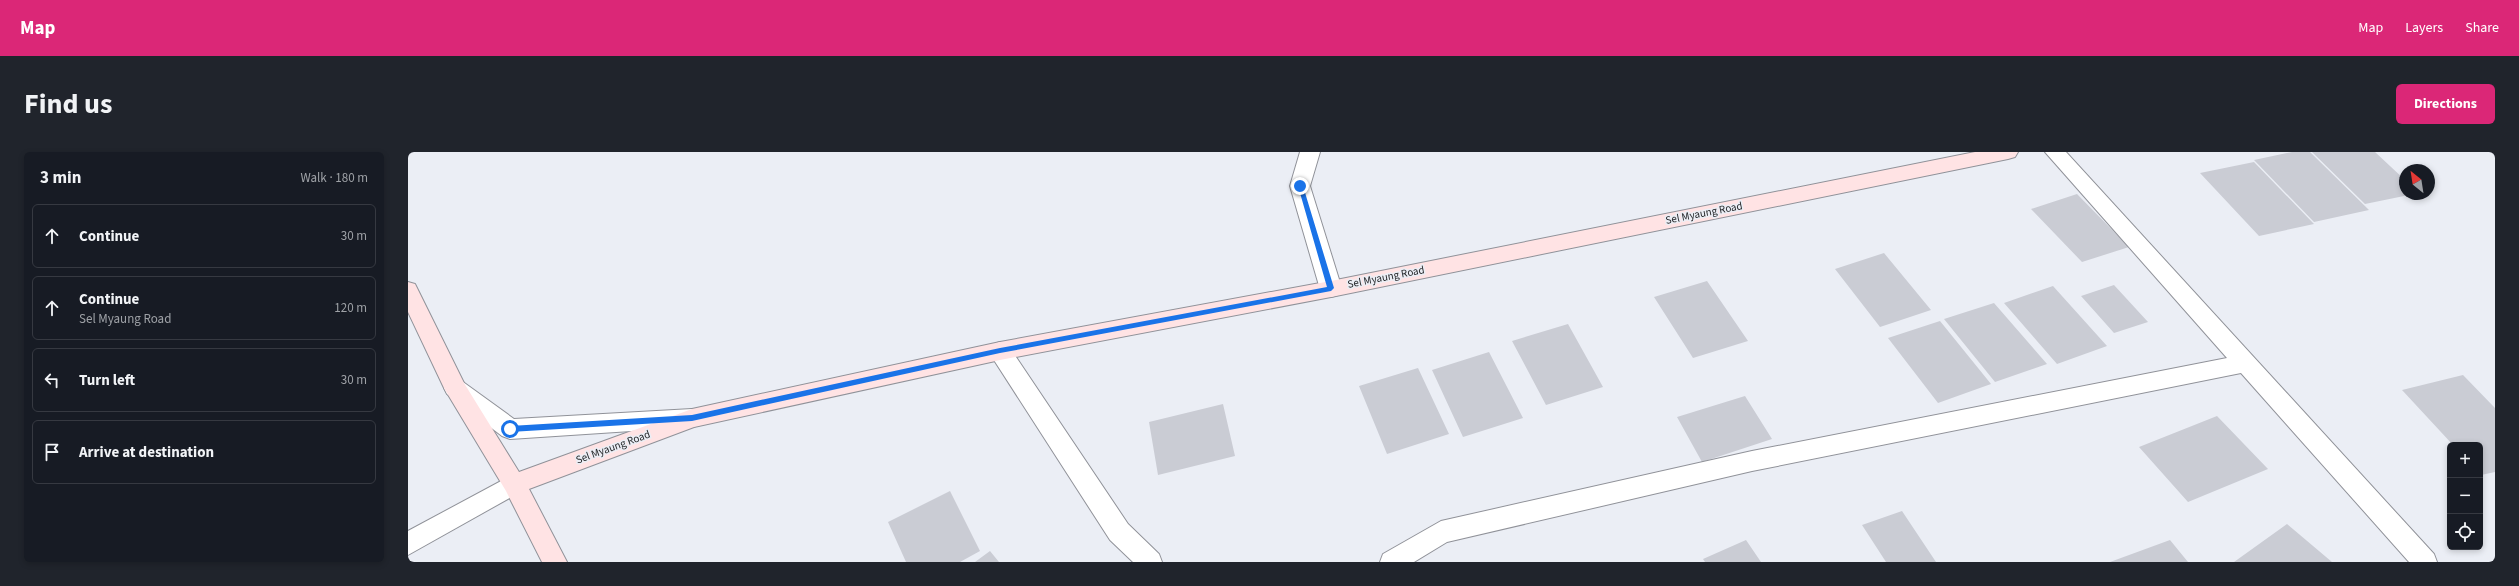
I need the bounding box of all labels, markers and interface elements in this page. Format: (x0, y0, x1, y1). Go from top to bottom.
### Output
text: Map (20, 15, 55, 42)
text: Map (2358, 18, 2383, 38)
text: Layers (2405, 18, 2443, 38)
text: Share (2465, 18, 2499, 38)
text: Find us (24, 84, 112, 124)
button: Directions (2396, 84, 2495, 124)
north arrow (2399, 164, 2435, 200)
text: 3 min (40, 166, 81, 190)
text: Walk · 180 m (300, 169, 368, 187)
route end (1291, 177, 1309, 195)
street label: Sel Myaung Road (1664, 198, 1744, 228)
icon: ahead (41, 225, 63, 247)
text: Continue (79, 226, 139, 247)
text: 30 m (341, 227, 367, 245)
street label: Sel Myaung Road (1346, 262, 1426, 292)
text: Continue (79, 289, 139, 310)
icon: ahead (41, 297, 63, 319)
text: 120 m (334, 299, 367, 317)
text: Sel Myaung Road (79, 310, 171, 328)
icon: left (41, 369, 63, 391)
text: Turn left (79, 370, 135, 391)
text: 30 m (341, 371, 367, 389)
route start (501, 420, 519, 438)
street label: Sel Myaung Road (574, 427, 652, 467)
icon: arrive (41, 441, 63, 463)
text: Arrive at destination (79, 442, 214, 463)
map controls (2447, 442, 2483, 550)
button: + (2447, 442, 2483, 478)
button: − (2447, 478, 2483, 514)
button: locate (2447, 514, 2483, 550)

